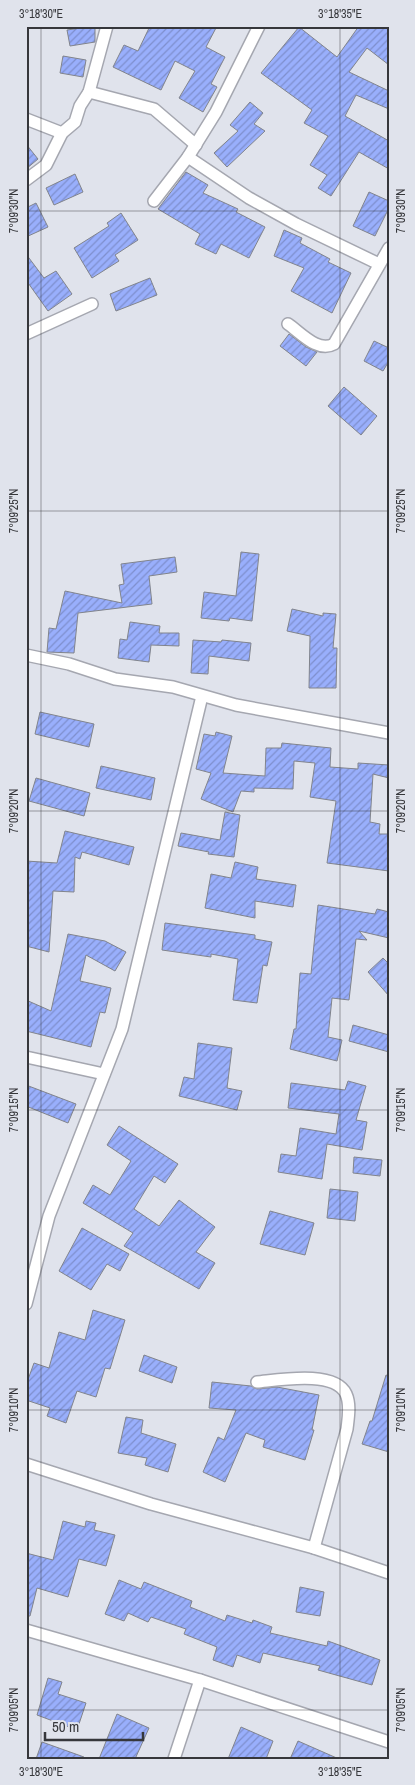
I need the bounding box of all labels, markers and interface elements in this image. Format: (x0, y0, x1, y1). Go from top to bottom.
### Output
text: 3°18'30"E (19, 6, 63, 22)
text: 3°18'35"E (318, 6, 362, 22)
text: 7°09'30"N (6, 189, 22, 233)
text: 7°09'30"N (393, 189, 409, 233)
text: 7°09'25"N (6, 489, 22, 533)
text: 7°09'25"N (393, 489, 409, 533)
text: 7°09'20"N (6, 789, 22, 833)
text: 7°09'20"N (393, 789, 409, 833)
text: 7°09'15"N (6, 1088, 22, 1132)
text: 7°09'15"N (393, 1088, 409, 1132)
text: 7°09'10"N (6, 1388, 22, 1432)
text: 7°09'10"N (393, 1388, 409, 1432)
text: 7°09'05"N (6, 1688, 22, 1732)
text: 7°09'05"N (393, 1688, 409, 1732)
scale bar (45, 1710, 142, 1742)
text: 50 m (52, 1716, 79, 1737)
text: 3°18'30"E (19, 1764, 63, 1780)
text: 3°18'35"E (318, 1764, 362, 1780)

